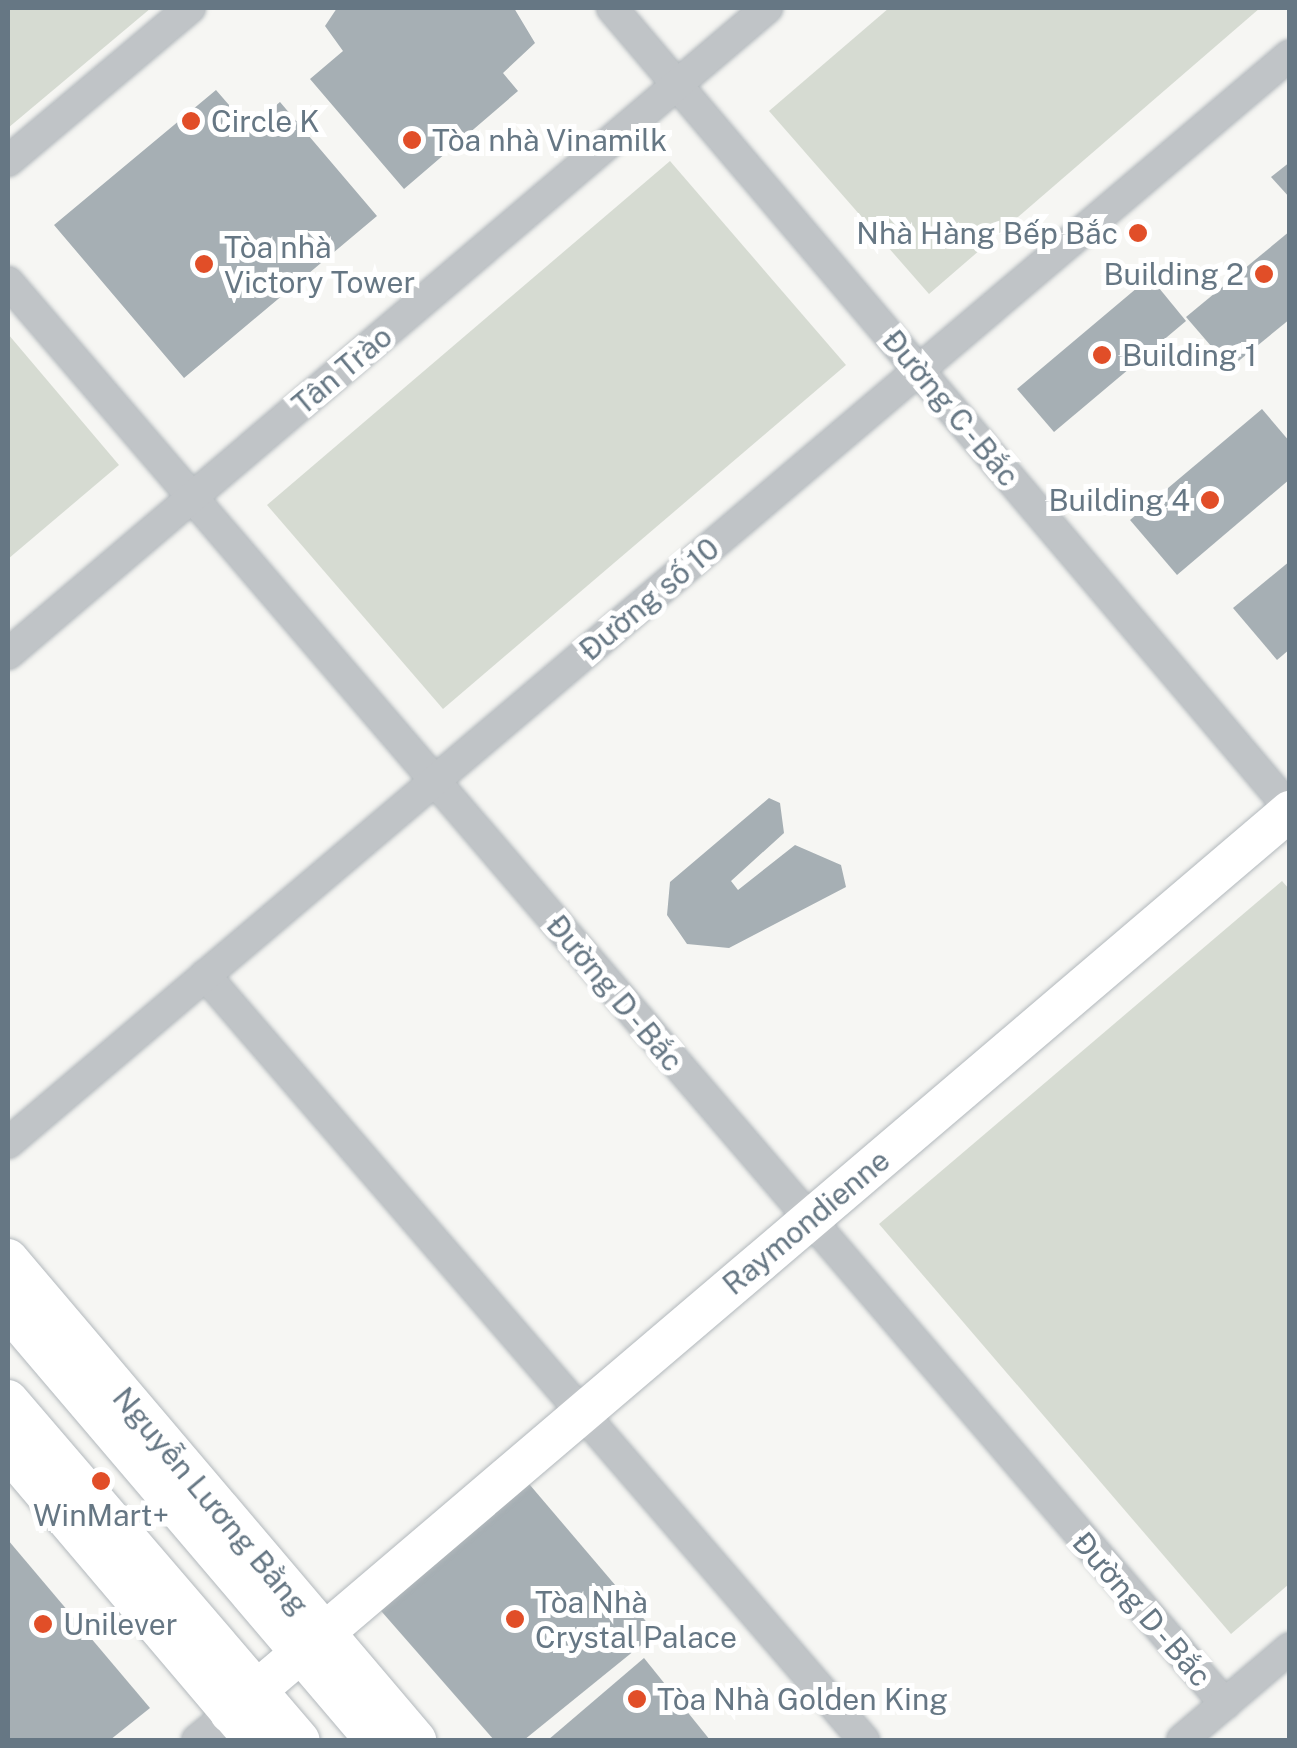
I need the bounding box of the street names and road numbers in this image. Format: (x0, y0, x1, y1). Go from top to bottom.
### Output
street label: Tân Trào (285, 318, 399, 422)
street label: Đường C - Bắc (873, 319, 1029, 497)
street label: Đường số 10 (572, 530, 726, 668)
street label: Đường D - Bắc (537, 904, 693, 1082)
street label: Raymondienne (715, 1142, 897, 1302)
street label: Nguyễn Lương Bằng (105, 1380, 317, 1622)
street label: Đường D - Bắc (1062, 1521, 1222, 1697)

